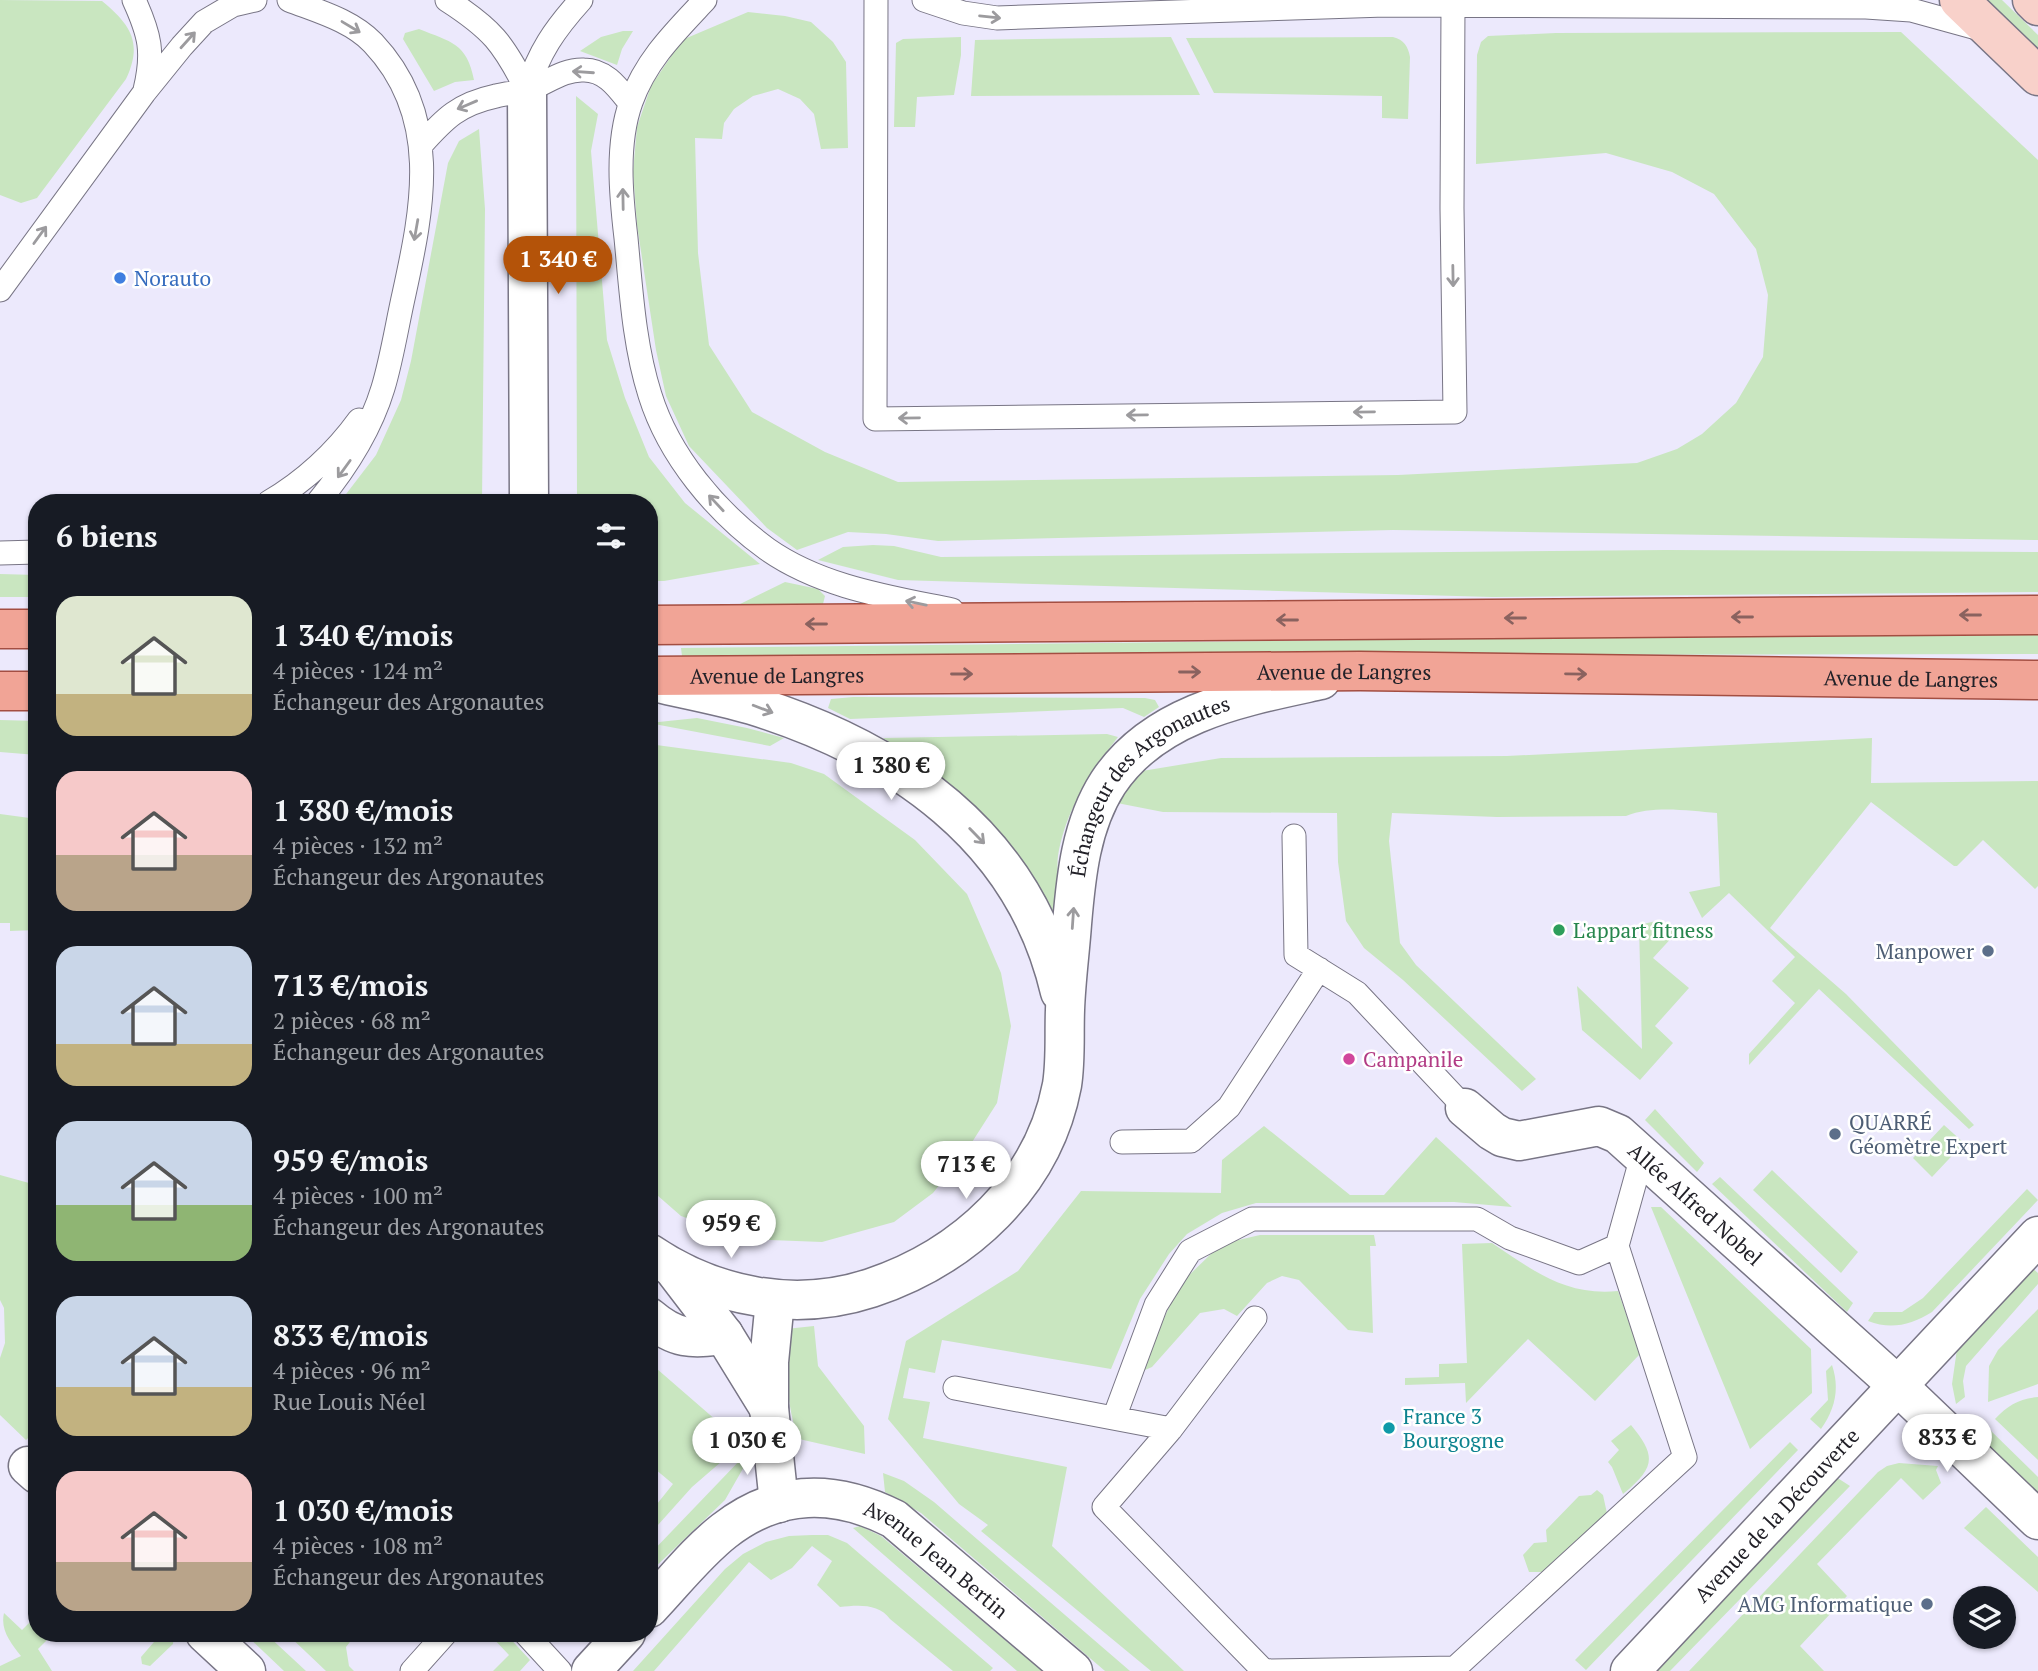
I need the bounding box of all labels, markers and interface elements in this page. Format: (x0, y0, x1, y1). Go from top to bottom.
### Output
one-way arrow (978, 10, 1001, 23)
one-way arrow (341, 20, 361, 34)
one-way arrow (179, 32, 196, 49)
one-way arrow (572, 65, 595, 78)
one-way arrow (457, 100, 478, 113)
one-way arrow (616, 188, 630, 211)
one-way arrow (409, 218, 422, 241)
one-way arrow (33, 226, 48, 245)
pin: 1 340 € (493, 236, 623, 296)
text: 1 340 € (519, 243, 597, 274)
place label: Norauto (134, 264, 211, 292)
one-way arrow (1446, 264, 1460, 287)
marker: Norauto (112, 270, 128, 286)
one-way arrow (1353, 406, 1376, 419)
one-way arrow (1126, 408, 1149, 422)
one-way arrow (898, 411, 921, 425)
one-way arrow (336, 459, 351, 478)
one-way arrow (708, 495, 725, 512)
text: 6 biens (56, 516, 158, 556)
icon: filters (592, 517, 630, 555)
one-way arrow (905, 595, 928, 609)
one-way arrow (1959, 608, 1982, 622)
one-way arrow (1731, 610, 1754, 624)
one-way arrow (1504, 612, 1527, 625)
one-way arrow (1276, 613, 1299, 627)
text: 1 340 €/mois (273, 615, 453, 655)
one-way arrow (804, 617, 827, 631)
icon: home (112, 624, 196, 708)
text: 4 pièces · 124 m² (273, 655, 443, 686)
street label: Avenue de Langres (1257, 657, 1432, 686)
street label: Avenue de Langres (690, 660, 864, 690)
street label: Avenue de Langres (1823, 663, 1998, 693)
one-way arrow (1178, 665, 1201, 679)
one-way arrow (951, 667, 974, 680)
one-way arrow (1564, 667, 1587, 681)
text: Échangeur des Argonautes (273, 686, 545, 717)
street label: Échangeur des Argonautes (1063, 689, 1233, 879)
one-way arrow (751, 704, 773, 717)
pin: 1 380 € (826, 742, 956, 802)
text: 1 380 € (852, 749, 930, 780)
text: 1 380 €/mois (273, 790, 453, 830)
icon: home (112, 799, 196, 883)
one-way arrow (969, 827, 986, 844)
text: 4 pièces · 132 m² (273, 830, 443, 861)
text: Échangeur des Argonautes (273, 861, 545, 892)
one-way arrow (1066, 907, 1079, 930)
place label: L'appart fitness (1573, 916, 1714, 944)
marker: L'appart fitness (1551, 922, 1567, 938)
place label: Manpower (1876, 937, 1974, 965)
marker: Manpower (1980, 943, 1996, 959)
text: 713 €/mois (273, 965, 428, 1005)
icon: home (112, 974, 196, 1058)
text: 2 pièces · 68 m² (273, 1005, 431, 1036)
text: Échangeur des Argonautes (273, 1036, 545, 1067)
place label: Campanile (1363, 1045, 1463, 1073)
marker: Campanile (1341, 1051, 1357, 1067)
place label: QUARRÉ Géomètre Expert (1849, 1108, 2007, 1160)
marker: QUARRÉ Géomètre Expert (1827, 1126, 1843, 1142)
street label: Allée Alfred Nobel (1622, 1136, 1769, 1272)
text: 959 €/mois (273, 1140, 428, 1180)
pin: 713 € (917, 1142, 1015, 1201)
text: 713 € (937, 1148, 995, 1179)
icon: home (112, 1149, 196, 1233)
text: 4 pièces · 100 m² (273, 1180, 443, 1211)
pin: 959 € (682, 1200, 780, 1260)
text: 959 € (702, 1207, 760, 1238)
text: Échangeur des Argonautes (273, 1211, 545, 1242)
text: 833 €/mois (273, 1315, 428, 1355)
icon: home (112, 1324, 196, 1408)
text: 4 pièces · 96 m² (273, 1355, 431, 1386)
text: Rue Louis Néel (273, 1386, 426, 1417)
place label: France 3 Bourgogne (1403, 1402, 1504, 1454)
pin: 833 € (1898, 1414, 1996, 1474)
pin: 1 030 € (682, 1418, 812, 1477)
marker: France 3 Bourgogne (1381, 1420, 1397, 1436)
text: 833 € (1918, 1421, 1976, 1452)
street label: Avenue de la Découverte (1688, 1422, 1865, 1608)
text: 1 030 € (708, 1424, 786, 1455)
text: 1 030 €/mois (273, 1490, 453, 1530)
street label: Avenue Jean Bertin (860, 1493, 1015, 1625)
icon: home (112, 1499, 196, 1583)
text: 4 pièces · 108 m² (273, 1530, 443, 1561)
text: Échangeur des Argonautes (273, 1561, 545, 1592)
map controls (1953, 1586, 2016, 1649)
button: layers (1953, 1586, 2016, 1649)
place label: AMG Informatique (1738, 1590, 1913, 1618)
marker: AMG Informatique (1919, 1596, 1935, 1612)

